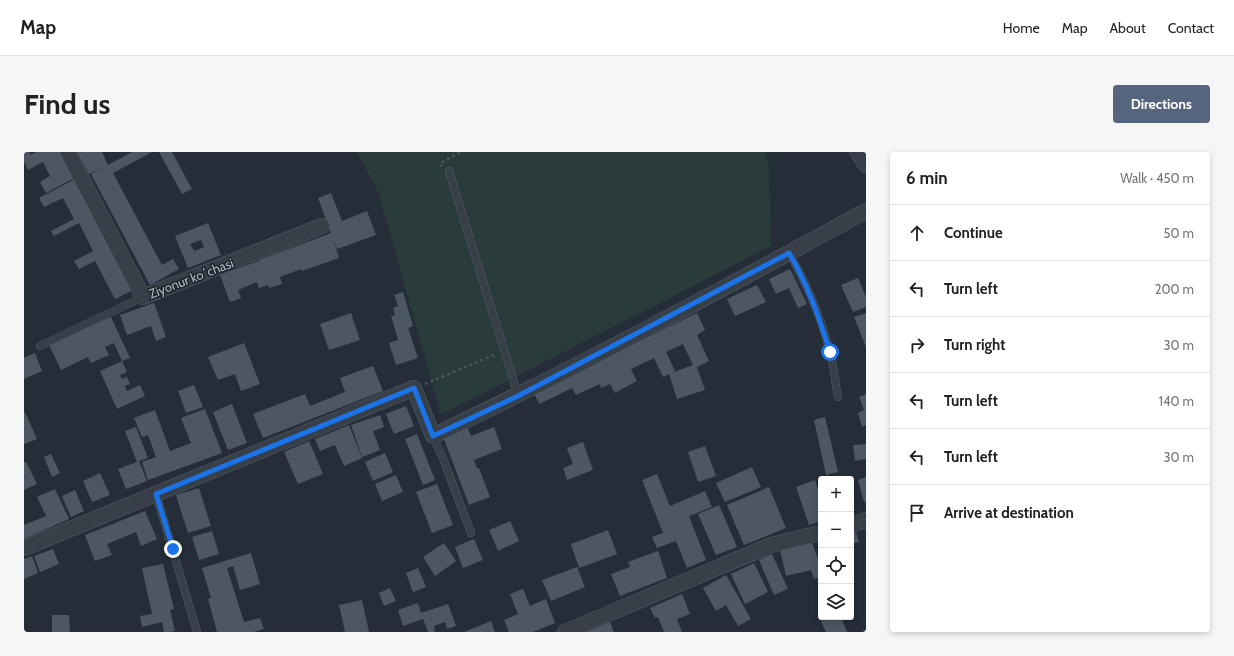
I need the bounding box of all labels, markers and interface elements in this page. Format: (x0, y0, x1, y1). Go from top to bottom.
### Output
text: Map (20, 16, 56, 39)
text: Home (1003, 19, 1040, 37)
text: Map (1062, 19, 1087, 37)
text: About (1109, 19, 1146, 37)
text: Contact (1168, 19, 1214, 37)
button: Directions (1113, 85, 1210, 123)
text: Find us (24, 87, 110, 121)
text: 6 min (906, 168, 948, 188)
text: Walk · 450 m (1120, 170, 1194, 186)
icon: ahead (906, 222, 928, 244)
text: Continue (944, 224, 1003, 242)
text: 50 m (1164, 225, 1194, 241)
street label: Ziyonur koʻchasi (146, 255, 236, 301)
icon: left (906, 278, 928, 300)
text: Turn left (944, 280, 998, 298)
text: 200 m (1155, 281, 1194, 297)
icon: right (906, 334, 928, 356)
text: Turn right (944, 336, 1005, 354)
text: 30 m (1164, 337, 1194, 353)
route start (821, 343, 839, 361)
icon: left (906, 390, 928, 412)
text: Turn left (944, 392, 998, 410)
text: 140 m (1159, 393, 1194, 409)
icon: left (906, 446, 928, 468)
text: Turn left (944, 448, 998, 466)
text: 30 m (1164, 449, 1194, 465)
map controls (818, 476, 854, 620)
button: + (818, 476, 854, 512)
icon: arrive (906, 502, 928, 524)
text: Arrive at destination (944, 504, 1074, 522)
button: − (818, 512, 854, 548)
route end (164, 540, 182, 558)
button: locate (818, 548, 854, 584)
button: layers (818, 584, 854, 620)

